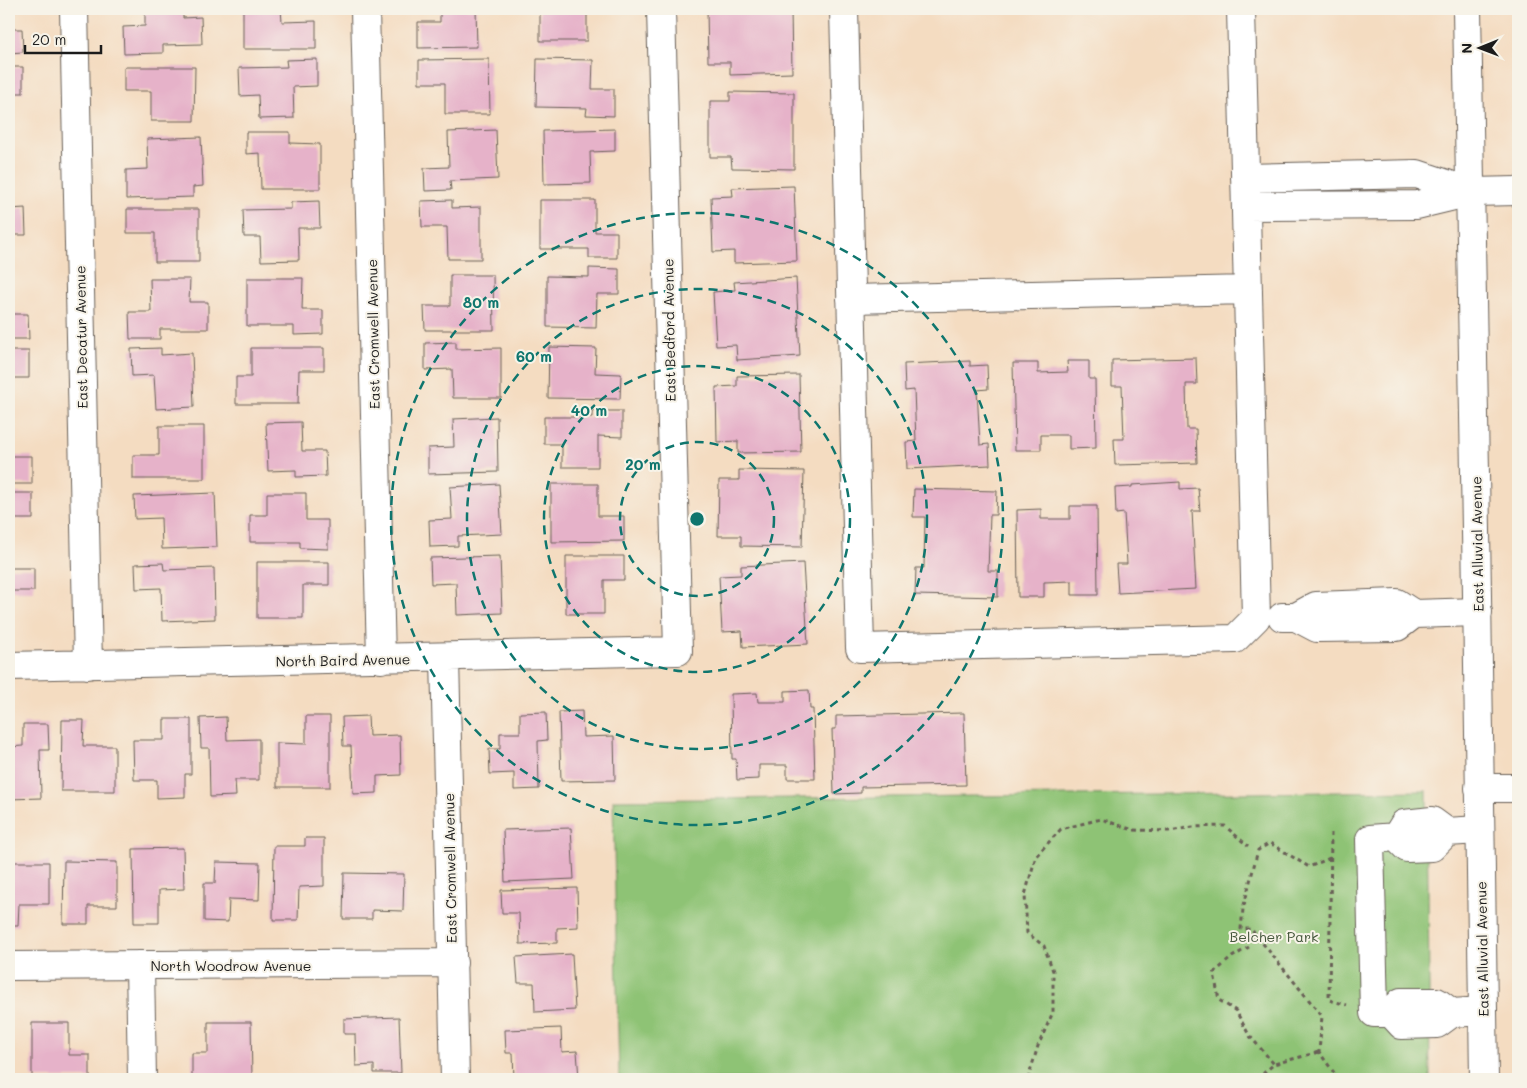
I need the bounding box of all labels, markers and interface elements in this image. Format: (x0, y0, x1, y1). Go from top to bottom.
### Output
scale bar (25, 22, 101, 54)
north arrow (1454, 22, 1504, 72)
text: 20 m (32, 29, 66, 49)
text: N (1457, 43, 1476, 54)
street label: East Bedford Avenue (658, 258, 680, 402)
street label: East Cromwell Avenue (362, 259, 384, 409)
street label: East Decatur Avenue (70, 265, 92, 409)
text: 80 m (463, 292, 499, 312)
text: 60 m (516, 346, 552, 366)
text: 40 m (571, 400, 607, 420)
text: 20 m (625, 454, 661, 474)
street label: East Alluvial Avenue (1466, 476, 1488, 612)
centre of rings (688, 510, 706, 528)
street label: North Baird Avenue (275, 649, 411, 671)
street label: East Cromwell Avenue (439, 793, 461, 943)
street label: East Alluvial Avenue (1471, 881, 1493, 1017)
park label: Belcher Park (1230, 927, 1318, 946)
street label: North Woodrow Avenue (150, 956, 312, 975)

